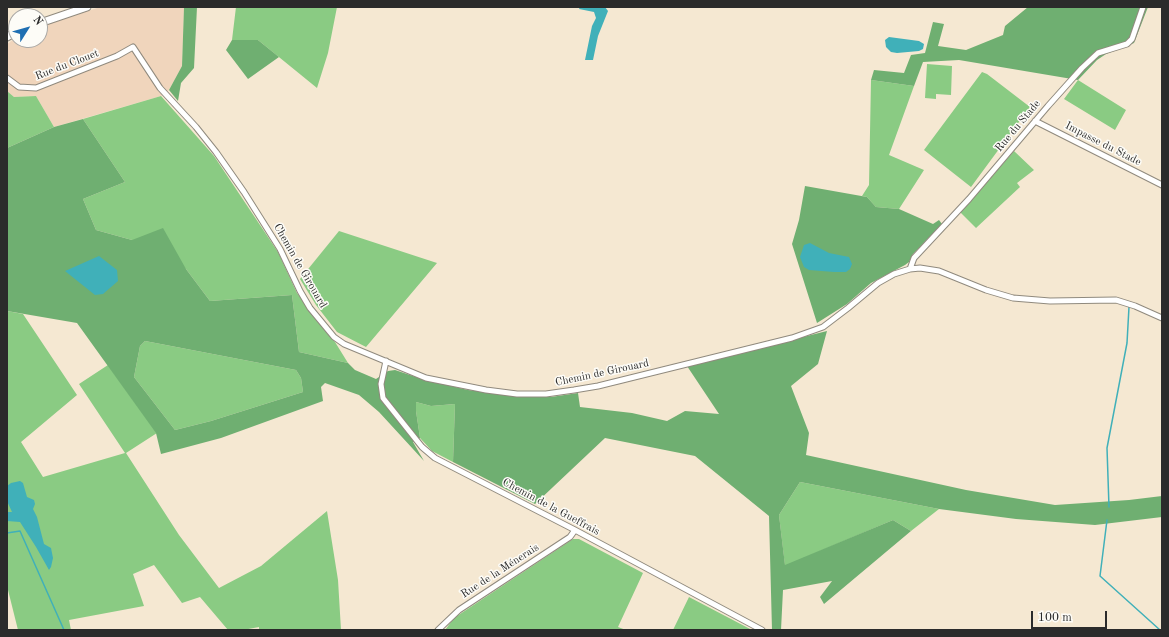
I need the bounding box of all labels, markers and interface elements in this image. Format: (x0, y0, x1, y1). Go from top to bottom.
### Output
north arrow (8, 8, 48, 48)
text: N (30, 14, 44, 28)
street label: Rue du Clouet (33, 47, 101, 83)
street label: Rue du Stade (993, 97, 1043, 155)
street label: Impasse du Stade (1063, 119, 1143, 169)
street label: Chemin de Girouard (270, 221, 330, 311)
street label: Chemin de Girouard (554, 357, 650, 389)
street label: Chemin de la Gueffrais (500, 476, 602, 538)
street label: Rue de la Ménerais (459, 541, 541, 601)
scale bar (1033, 603, 1109, 629)
text: 100 m (1038, 612, 1072, 624)

